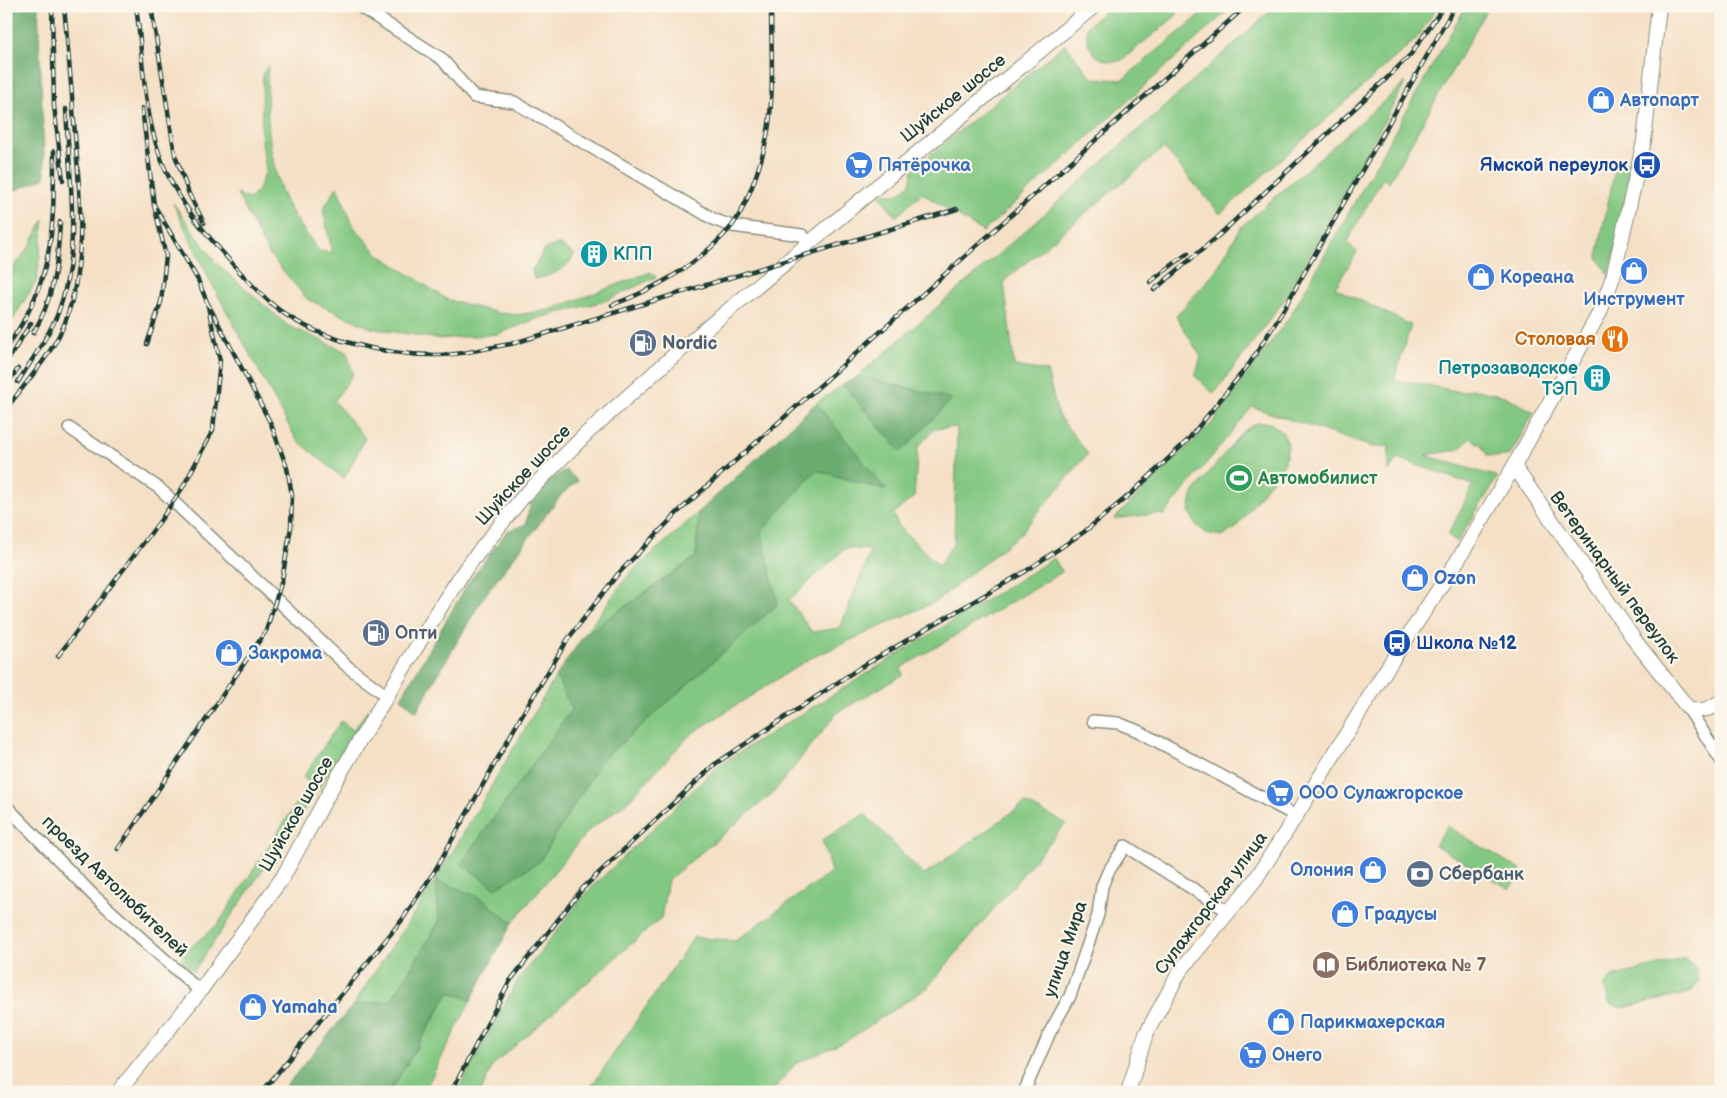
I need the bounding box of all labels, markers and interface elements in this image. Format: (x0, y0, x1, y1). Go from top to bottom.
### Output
street label: Шуйское шоссе (896, 50, 1010, 147)
shop icon: Автопарт (1586, 85, 1616, 115)
place label: Автопарт (1619, 90, 1700, 111)
supermarket icon: Пятёрочка (844, 150, 874, 180)
bus stop icon: Ямской переулок (1632, 150, 1662, 180)
place label: Пятёрочка (878, 155, 971, 176)
place label: Ямской переулок (1480, 155, 1628, 176)
building icon: КПП (579, 239, 609, 269)
place label: КПП (613, 244, 652, 265)
shop icon: Инструмент (1619, 256, 1649, 286)
shop icon: Кореана (1466, 262, 1496, 292)
place label: Кореана (1500, 267, 1574, 288)
place label: Инструмент (1583, 289, 1685, 310)
restaurant icon: Столовая (1600, 324, 1630, 354)
fuel station icon: Nordic (628, 328, 658, 358)
place label: Столовая (1515, 329, 1596, 350)
place label: Nordic (662, 333, 717, 354)
place label: Петрозаводское ТЭП (1438, 358, 1578, 400)
building icon: Петрозаводское ТЭП (1582, 363, 1612, 393)
street label: Шуйское шоссе (472, 421, 575, 530)
sports icon: Автомобилист (1224, 463, 1254, 493)
place label: Автомобилист (1257, 468, 1378, 489)
street label: Ветеринарный переулок (1545, 487, 1684, 668)
shop icon: Ozon (1400, 563, 1430, 593)
place label: Ozon (1434, 568, 1476, 589)
fuel station icon: Опти (361, 618, 391, 648)
place label: Опти (395, 623, 437, 644)
bus stop icon: Школа №12 (1382, 628, 1412, 658)
place label: Школа №12 (1416, 633, 1517, 654)
shop icon: Закрома (214, 638, 244, 668)
place label: Закрома (248, 643, 323, 664)
street label: Шуйское шоссе (255, 753, 338, 876)
supermarket icon: ООО Сулажгорское (1265, 778, 1295, 808)
place label: ООО Сулажгорское (1299, 783, 1463, 804)
street label: проезд Автолюбителей (37, 811, 192, 961)
street label: Сулажгорская улица (1151, 827, 1272, 979)
shop icon: Олония (1358, 855, 1388, 885)
bank icon: Сбербанк (1405, 859, 1435, 889)
place label: Олония (1290, 860, 1354, 881)
place label: Сбербанк (1439, 864, 1524, 885)
street label: улица Мира (1039, 898, 1092, 1000)
shop icon: Градусы (1330, 899, 1360, 929)
place label: Градусы (1364, 904, 1437, 925)
library icon: Библиотека № 7 (1311, 950, 1341, 980)
place label: Библиотека № 7 (1345, 955, 1487, 976)
shop icon: Yamaha (238, 992, 268, 1022)
place label: Yamaha (272, 997, 338, 1018)
shop icon: Парикмахерская (1266, 1007, 1296, 1037)
place label: Парикмахерская (1300, 1012, 1445, 1033)
supermarket icon: Онего (1238, 1040, 1268, 1070)
place label: Онего (1272, 1045, 1322, 1066)

